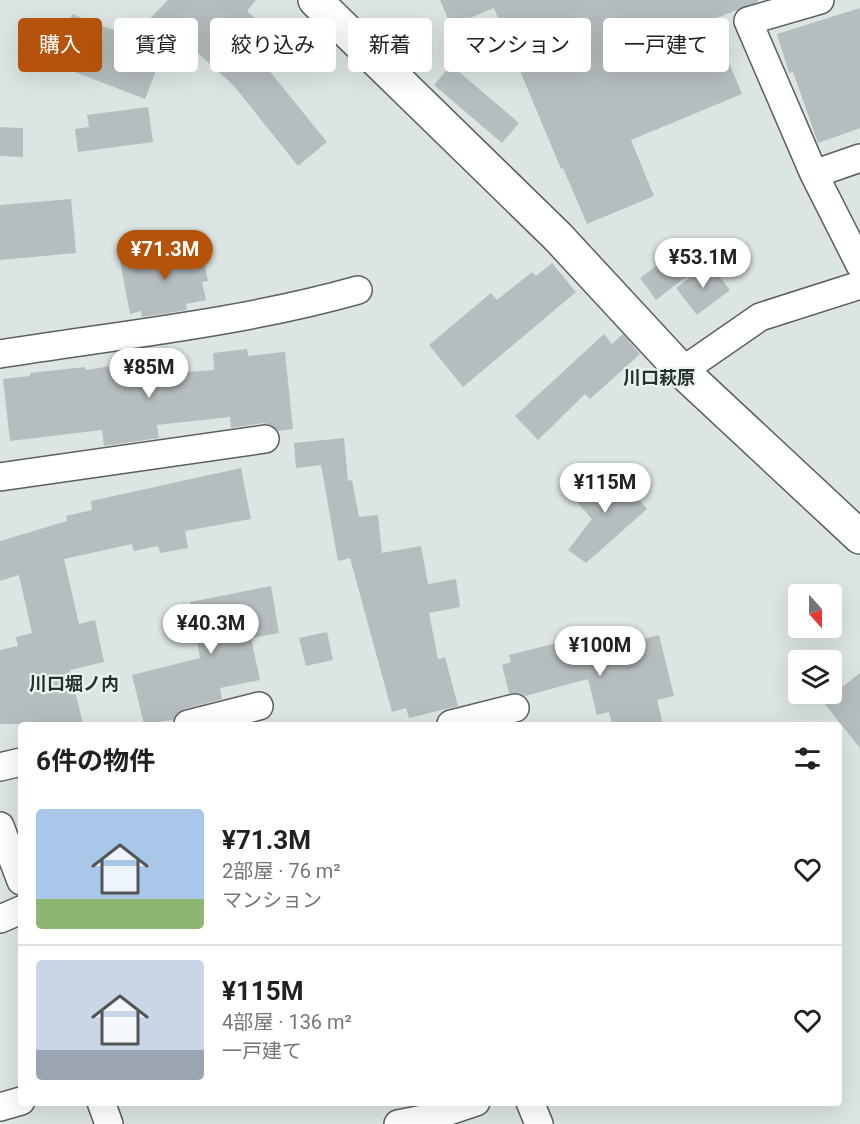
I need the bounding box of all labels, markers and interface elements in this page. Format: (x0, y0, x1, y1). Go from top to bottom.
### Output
chip: 購入 (18, 18, 102, 72)
chip: 賃貸 (114, 18, 198, 72)
chip: 絞り込み (210, 18, 336, 72)
chip: 新着 (348, 18, 432, 72)
chip: マンション (444, 18, 591, 72)
chip: 一戸建て (603, 18, 729, 72)
pin: ¥71.3M (116, 230, 214, 281)
text: ¥71.3M (131, 237, 199, 261)
pin: ¥53.1M (654, 238, 752, 289)
text: ¥53.1M (669, 245, 737, 269)
pin: ¥85M (113, 348, 185, 399)
text: ¥85M (123, 355, 175, 379)
district label: 川口萩原 (623, 367, 695, 388)
pin: ¥115M (563, 463, 647, 514)
text: ¥115M (574, 470, 636, 494)
north arrow (788, 584, 842, 638)
map controls (788, 584, 842, 704)
pin: ¥40.3M (162, 604, 260, 655)
text: ¥40.3M (177, 611, 245, 635)
pin: ¥100M (558, 626, 642, 677)
text: ¥100M (569, 633, 631, 657)
button: layers (788, 650, 842, 704)
district label: 川口堀ノ内 (29, 673, 119, 694)
icon: filters (791, 742, 824, 775)
text: 6件の物件 (36, 746, 155, 776)
text: ¥71.3M (222, 825, 311, 855)
icon: home (84, 833, 156, 905)
icon: heart (791, 853, 824, 886)
text: 2部屋 · 76 m² (222, 859, 341, 883)
text: マンション (222, 888, 322, 912)
text: ¥115M (222, 976, 303, 1006)
icon: home (84, 984, 156, 1056)
icon: heart (791, 1004, 824, 1037)
text: 4部屋 · 136 m² (222, 1010, 352, 1034)
text: 一戸建て (222, 1039, 302, 1063)

